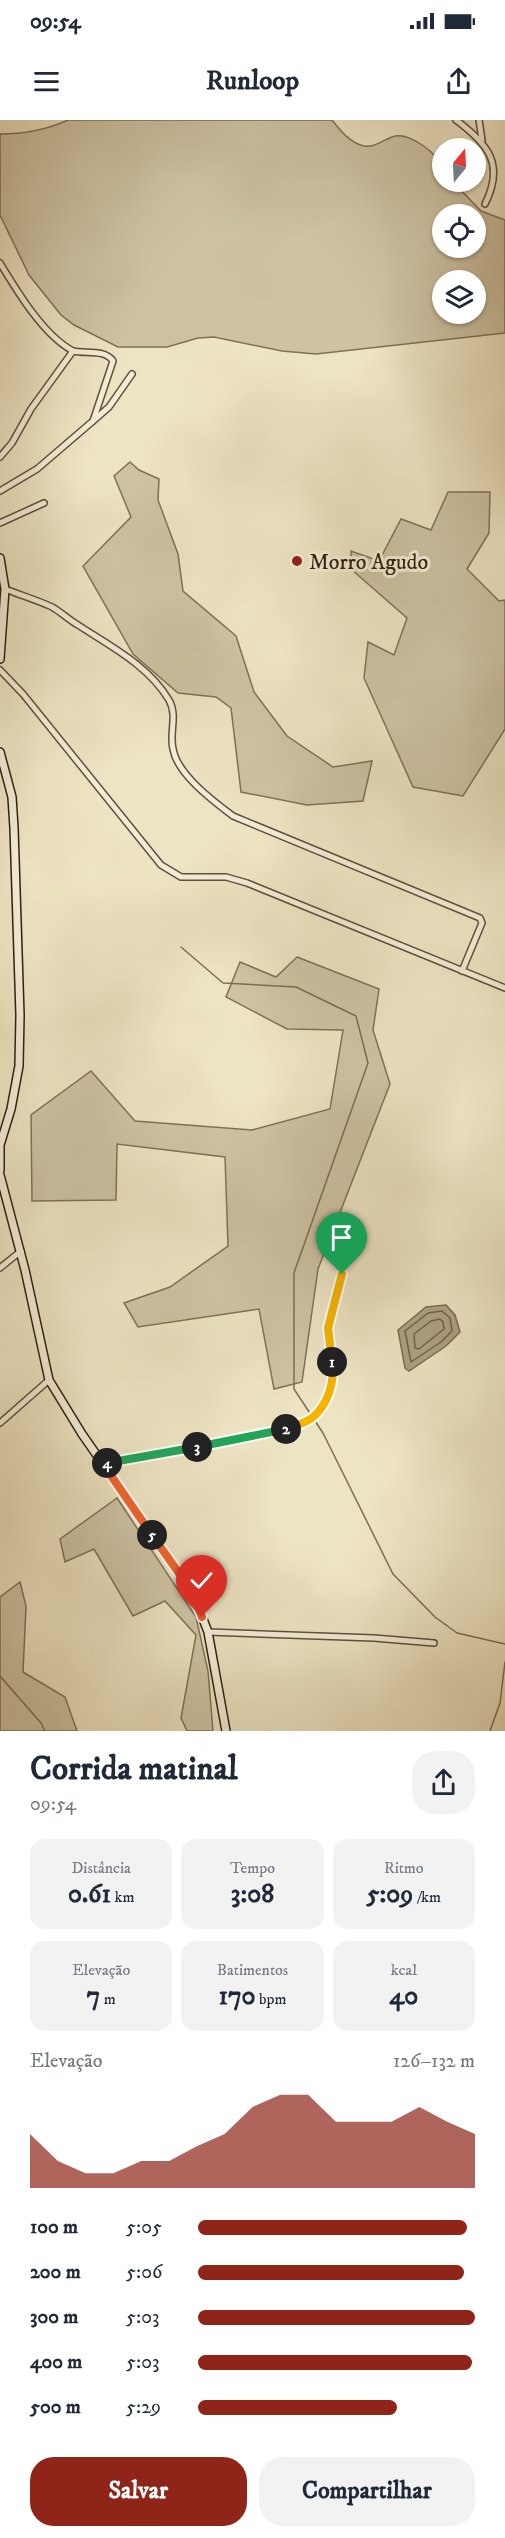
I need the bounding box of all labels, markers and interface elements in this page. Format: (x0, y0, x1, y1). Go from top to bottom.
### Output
text: 09:54 (30, 8, 81, 35)
text: Runloop (206, 64, 299, 98)
icon: menu (30, 65, 63, 98)
icon: share (442, 65, 475, 98)
north arrow (432, 138, 486, 192)
map controls (432, 138, 486, 324)
button: locate (432, 204, 486, 258)
button: layers (432, 270, 486, 324)
place label: Morro Agudo (309, 549, 428, 576)
marker: Morro Agudo (290, 554, 304, 568)
pin (316, 1212, 367, 1274)
icon: arrive (325, 1221, 358, 1254)
pin: 1 (317, 1347, 347, 1377)
text: 1 (329, 1352, 335, 1372)
pin: 2 (271, 1414, 301, 1444)
text: 2 (282, 1419, 290, 1439)
pin: 3 (182, 1432, 212, 1462)
text: 3 (194, 1437, 200, 1457)
pin: 4 (92, 1448, 122, 1478)
text: 4 (102, 1453, 112, 1473)
pin: 5 (137, 1520, 167, 1550)
text: 5 (148, 1525, 156, 1545)
pin (176, 1555, 227, 1617)
icon: check (185, 1564, 218, 1597)
text: Corrida matinal (30, 1749, 238, 1790)
button: share (412, 1751, 475, 1814)
text: 09:54 (30, 1792, 76, 1817)
text: Distância (71, 1858, 131, 1878)
text: Tempo (230, 1858, 275, 1878)
text: Ritmo (384, 1858, 424, 1878)
text: 0.61 (68, 1878, 111, 1911)
text: 3:08 (231, 1878, 274, 1911)
text: 5:09 (367, 1878, 413, 1911)
text: km (111, 1887, 134, 1907)
text: /km (413, 1887, 441, 1907)
text: Elevação (72, 1960, 130, 1980)
text: Batimentos (217, 1960, 288, 1980)
text: kcal (391, 1960, 417, 1980)
text: 7 (87, 1980, 100, 2013)
text: 170 (218, 1980, 256, 2013)
text: 40 (389, 1980, 418, 2013)
text: m (100, 1989, 116, 2009)
text: bpm (256, 1989, 287, 2009)
text: Elevação (30, 2049, 103, 2074)
text: 126–132 m (393, 2049, 475, 2074)
text: 100 m (30, 2215, 78, 2240)
text: 5:05 (126, 2215, 162, 2240)
text: 200 m (30, 2260, 81, 2285)
text: 5:06 (126, 2260, 162, 2285)
text: 300 m (30, 2305, 78, 2330)
text: 5:03 (126, 2305, 159, 2330)
text: 400 m (30, 2350, 82, 2375)
text: 5:03 (126, 2350, 159, 2375)
text: 500 m (30, 2395, 81, 2420)
text: 5:29 (126, 2395, 161, 2420)
button: Salvar (30, 2457, 247, 2526)
button: Compartilhar (259, 2457, 475, 2526)

